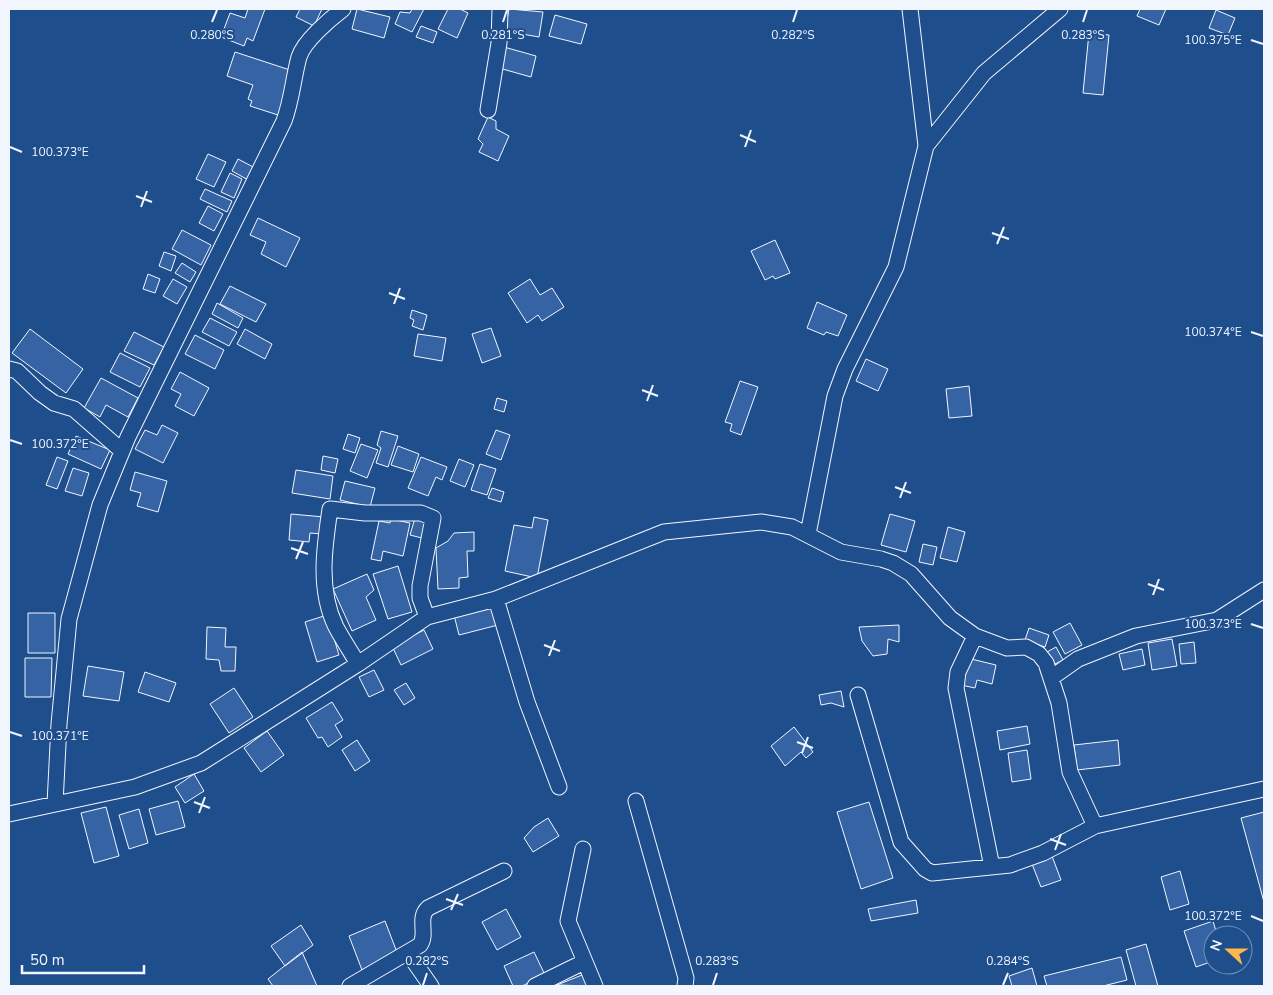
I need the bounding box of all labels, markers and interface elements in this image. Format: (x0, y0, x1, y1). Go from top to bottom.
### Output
text: 0.280°S (190, 27, 234, 43)
text: 0.281°S (481, 27, 525, 43)
text: 0.282°S (771, 27, 815, 43)
text: 0.283°S (1061, 27, 1105, 43)
text: 100.375°E (1184, 32, 1242, 48)
text: 100.373°E (31, 144, 89, 160)
text: 100.374°E (1184, 324, 1242, 340)
text: 100.372°E (31, 436, 89, 452)
text: 100.373°E (1184, 616, 1242, 632)
text: 100.371°E (31, 728, 89, 744)
text: 100.372°E (1184, 908, 1242, 924)
north arrow (1203, 925, 1253, 975)
text: N (1206, 937, 1227, 954)
scale bar (22, 942, 145, 974)
text: 50 m (30, 950, 65, 970)
text: 0.282°S (405, 953, 449, 969)
text: 0.283°S (695, 953, 739, 969)
text: 0.284°S (986, 953, 1030, 969)

